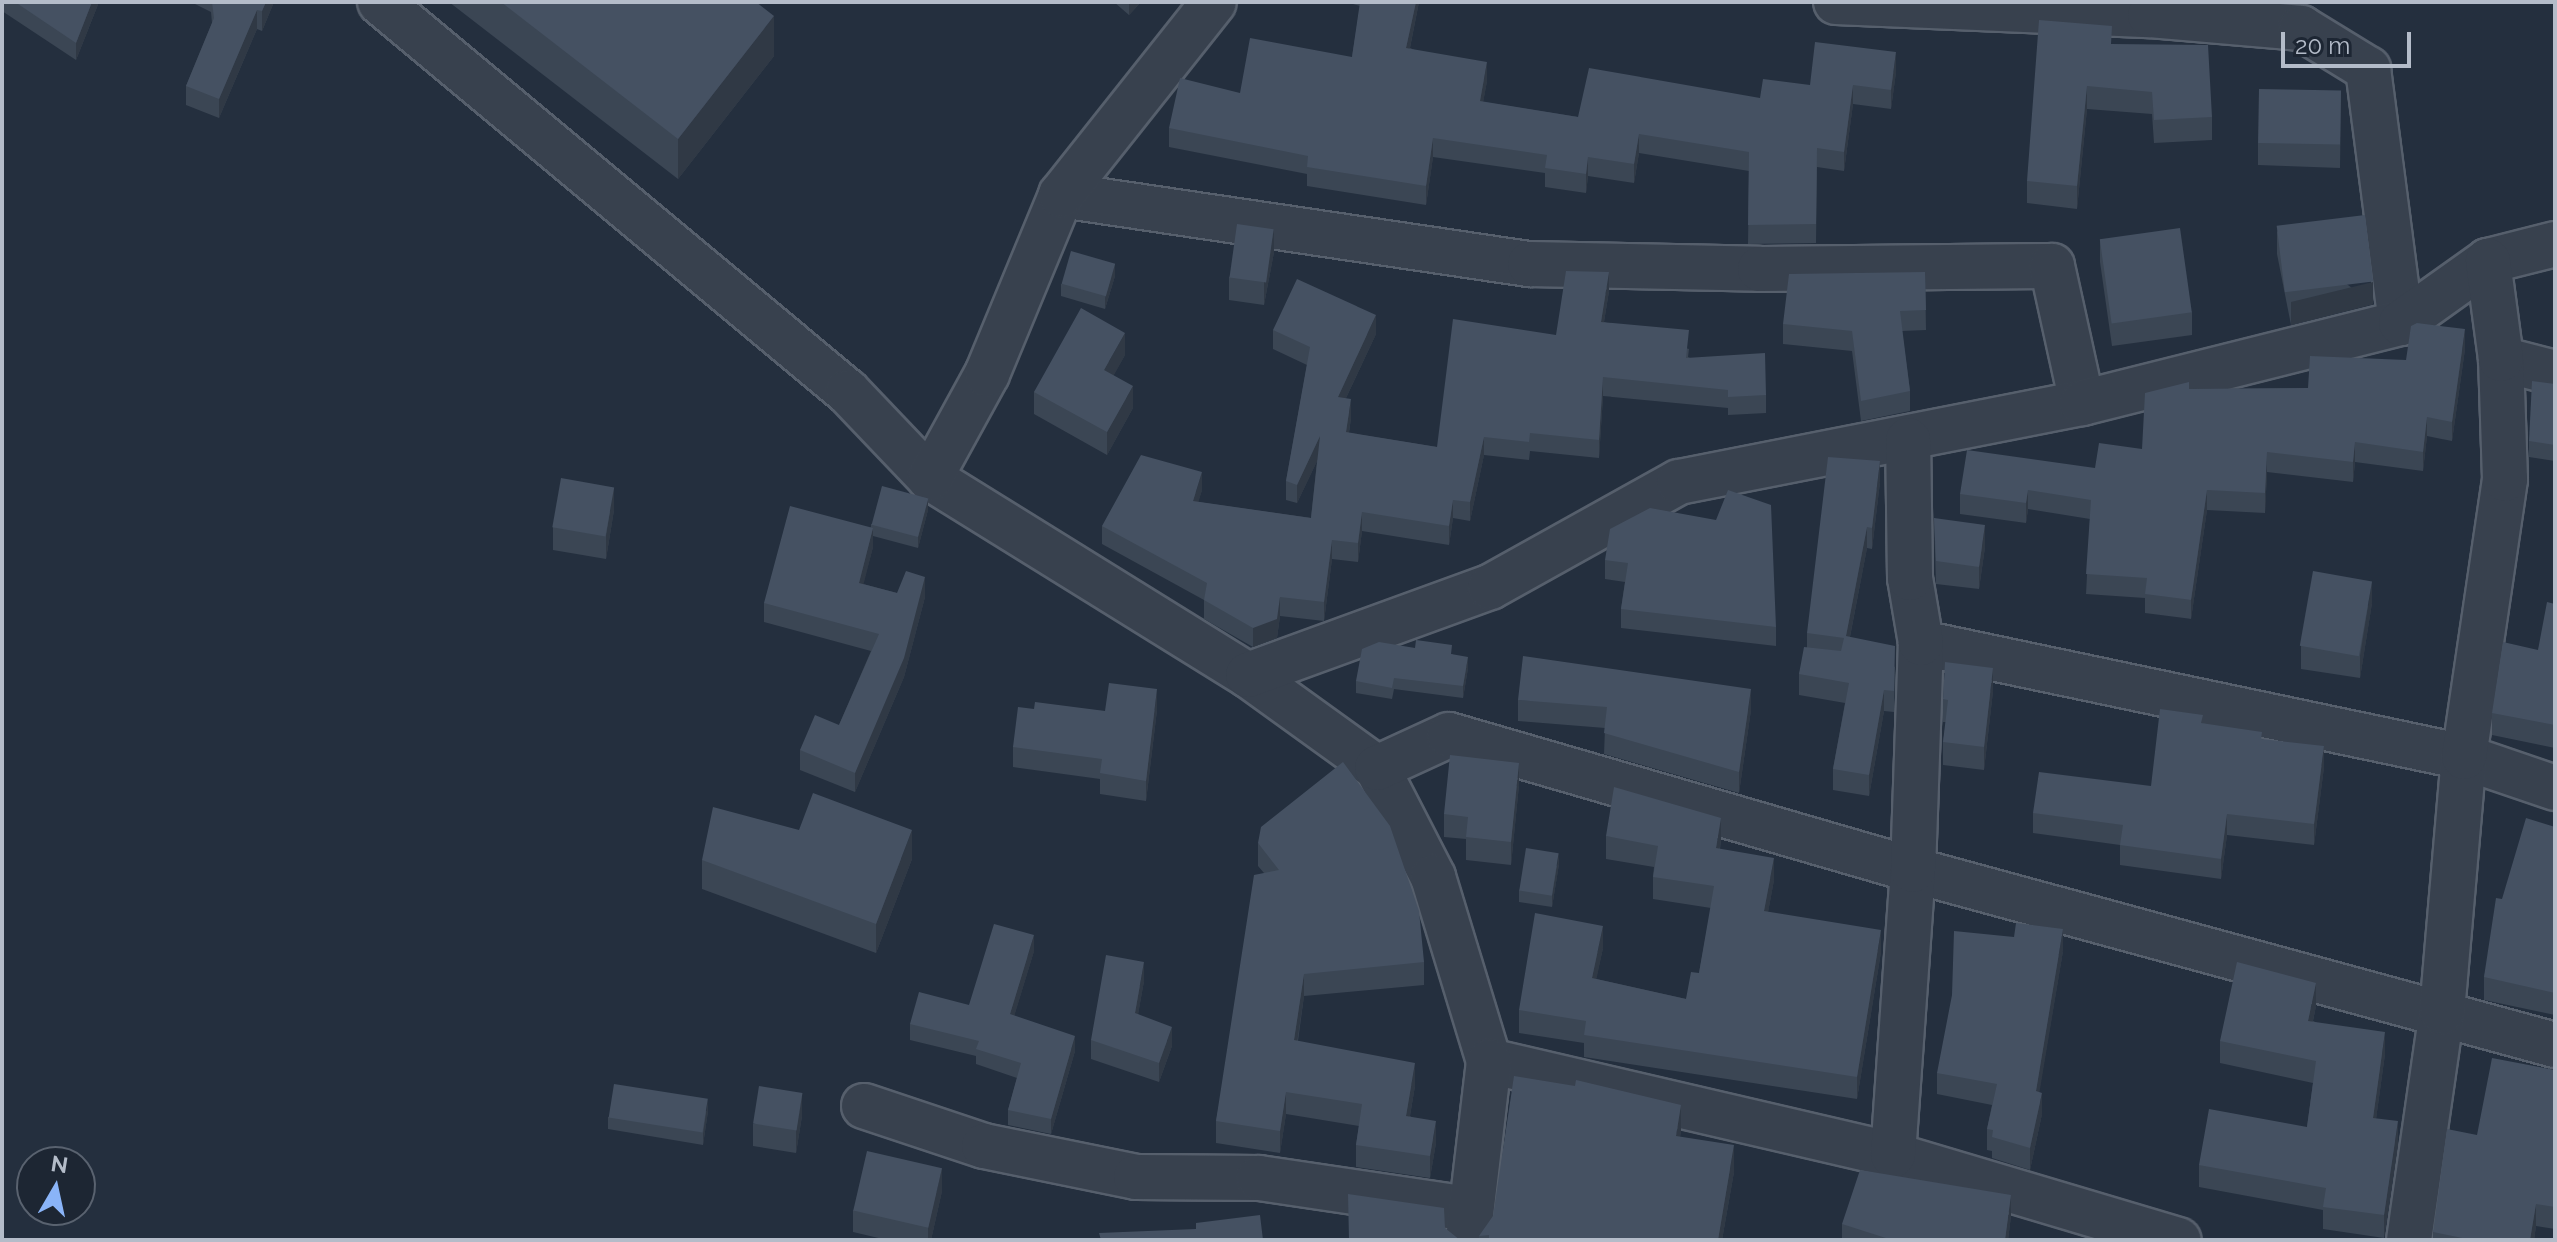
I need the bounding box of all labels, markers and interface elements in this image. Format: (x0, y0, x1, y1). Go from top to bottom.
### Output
scale bar (2285, 16, 2415, 66)
text: 20 m (2295, 31, 2350, 60)
north arrow (16, 1146, 96, 1226)
text: N (49, 1150, 70, 1178)

